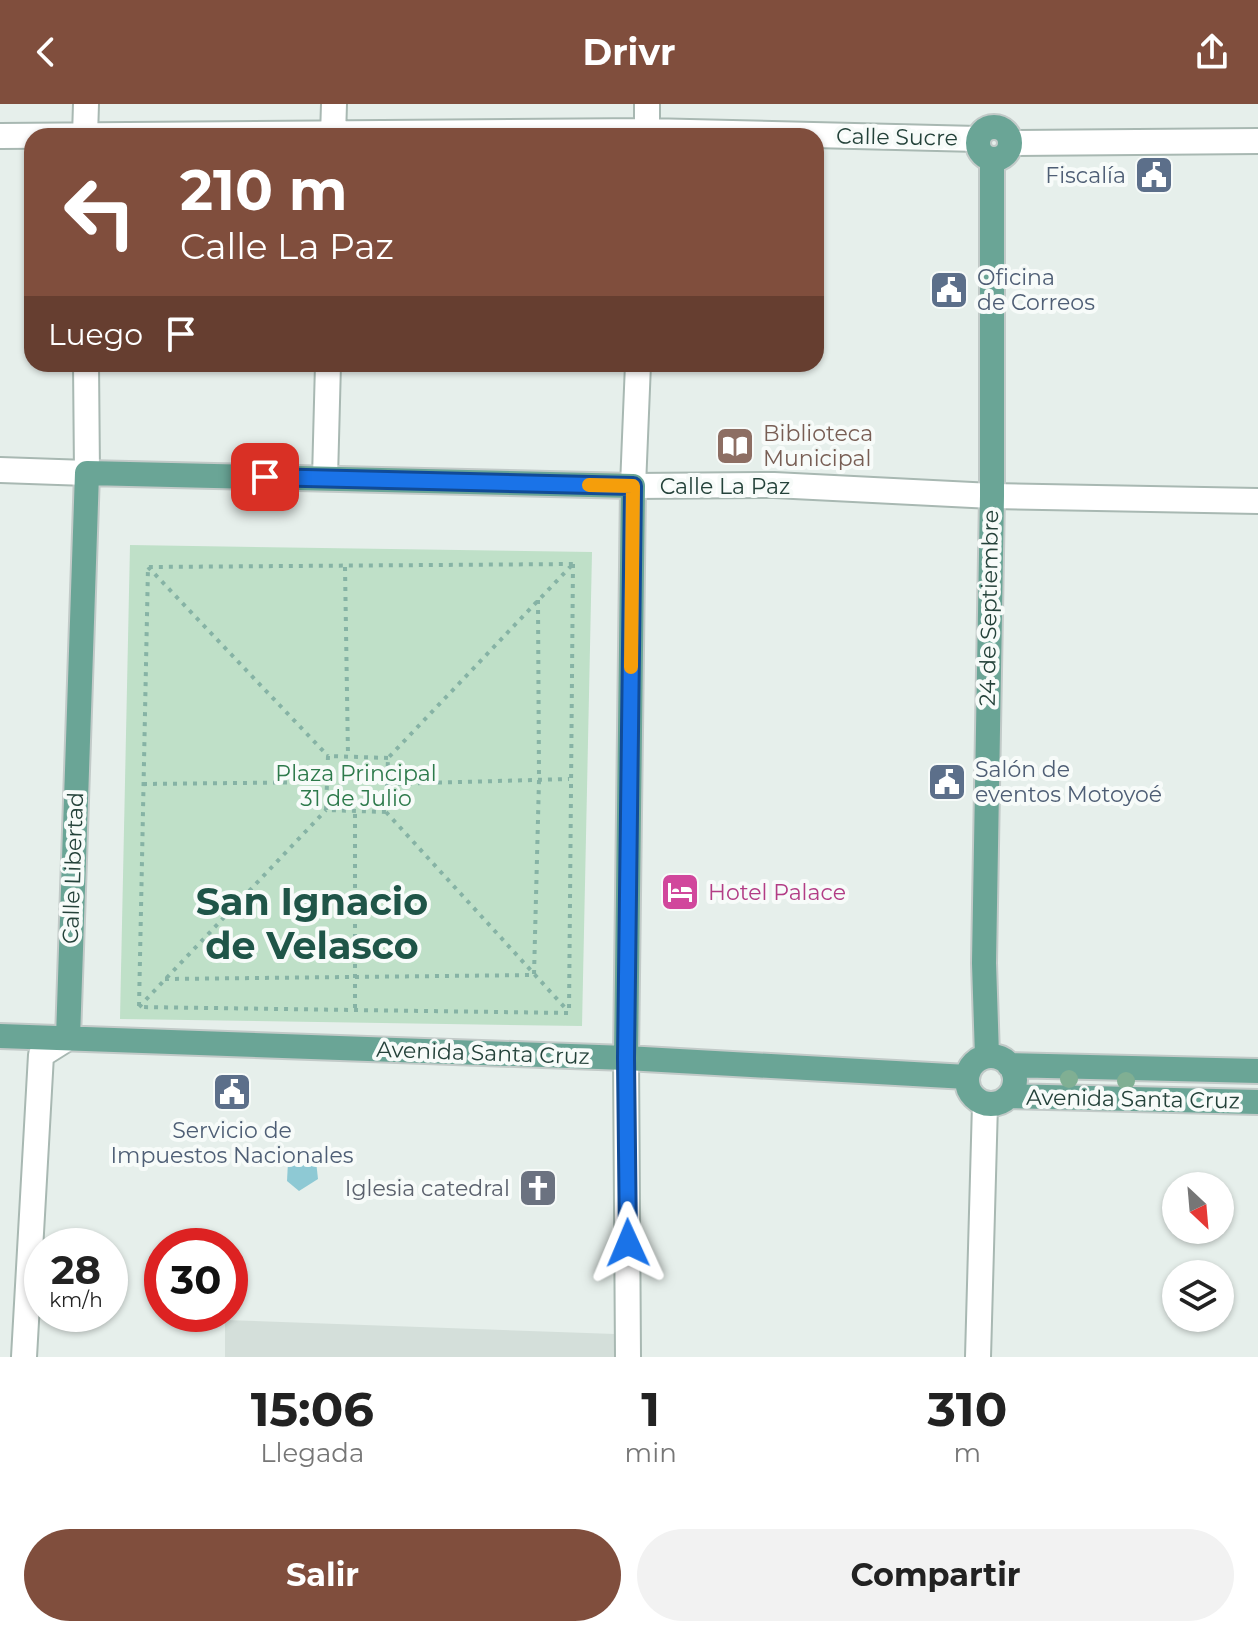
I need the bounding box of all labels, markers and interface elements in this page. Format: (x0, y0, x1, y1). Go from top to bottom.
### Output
icon: back (24, 30, 68, 74)
text: Drivr (582, 30, 676, 74)
icon: share (1190, 30, 1234, 74)
street label: Calle Sucre (836, 122, 958, 152)
public building icon: Fiscalía (1133, 154, 1175, 196)
text: 210 m (180, 156, 348, 224)
icon: left (48, 160, 152, 264)
place label: Fiscalía (1045, 162, 1126, 189)
text: Calle La Paz (180, 224, 394, 268)
place label: Oficina de Correos (977, 264, 1095, 316)
public building icon: Oficina de Correos (928, 269, 970, 311)
icon: arrive (159, 312, 203, 356)
text: Luego (48, 316, 143, 353)
place label: Biblioteca Municipal (763, 420, 873, 472)
library icon: Biblioteca Municipal (714, 425, 756, 467)
pin (231, 443, 299, 511)
icon: arrive (243, 455, 287, 499)
street label: Calle La Paz (660, 473, 790, 500)
street label: 24 de Septiembre (974, 510, 1004, 706)
place label: Salón de eventos Motoyoé (975, 756, 1162, 808)
park label: Plaza Principal 31 de Julio (275, 760, 437, 812)
public building icon: Salón de eventos Motoyoé (926, 761, 968, 803)
street label: Calle Libertad (57, 792, 89, 944)
hotel icon: Hotel Palace (659, 871, 701, 913)
district label: San Ignacio de Velasco (196, 878, 428, 969)
place label: Hotel Palace (708, 879, 846, 906)
street label: Avenida Santa Cruz (376, 1036, 590, 1070)
public building icon: Servicio de Impuestos Nacionales (211, 1071, 253, 1113)
street label: Avenida Santa Cruz (1026, 1084, 1240, 1114)
place label: Servicio de Impuestos Nacionales (110, 1117, 354, 1169)
church icon: Iglesia catedral (517, 1167, 559, 1209)
north arrow (1162, 1172, 1234, 1244)
map controls (1162, 1172, 1234, 1332)
place label: Iglesia catedral (345, 1175, 510, 1202)
position arrow (586, 1201, 670, 1285)
speed limit sign: 30 (144, 1228, 248, 1332)
text: 28 (51, 1245, 101, 1294)
button: layers (1162, 1260, 1234, 1332)
text: km/h (49, 1288, 103, 1312)
text: 15:06 (251, 1380, 374, 1438)
text: 1 (641, 1380, 660, 1438)
text: 310 (927, 1380, 1007, 1438)
text: Llegada (260, 1437, 364, 1469)
text: min (625, 1437, 677, 1469)
text: m (954, 1437, 981, 1469)
button: Salir (24, 1529, 621, 1621)
button: Compartir (637, 1529, 1234, 1621)

